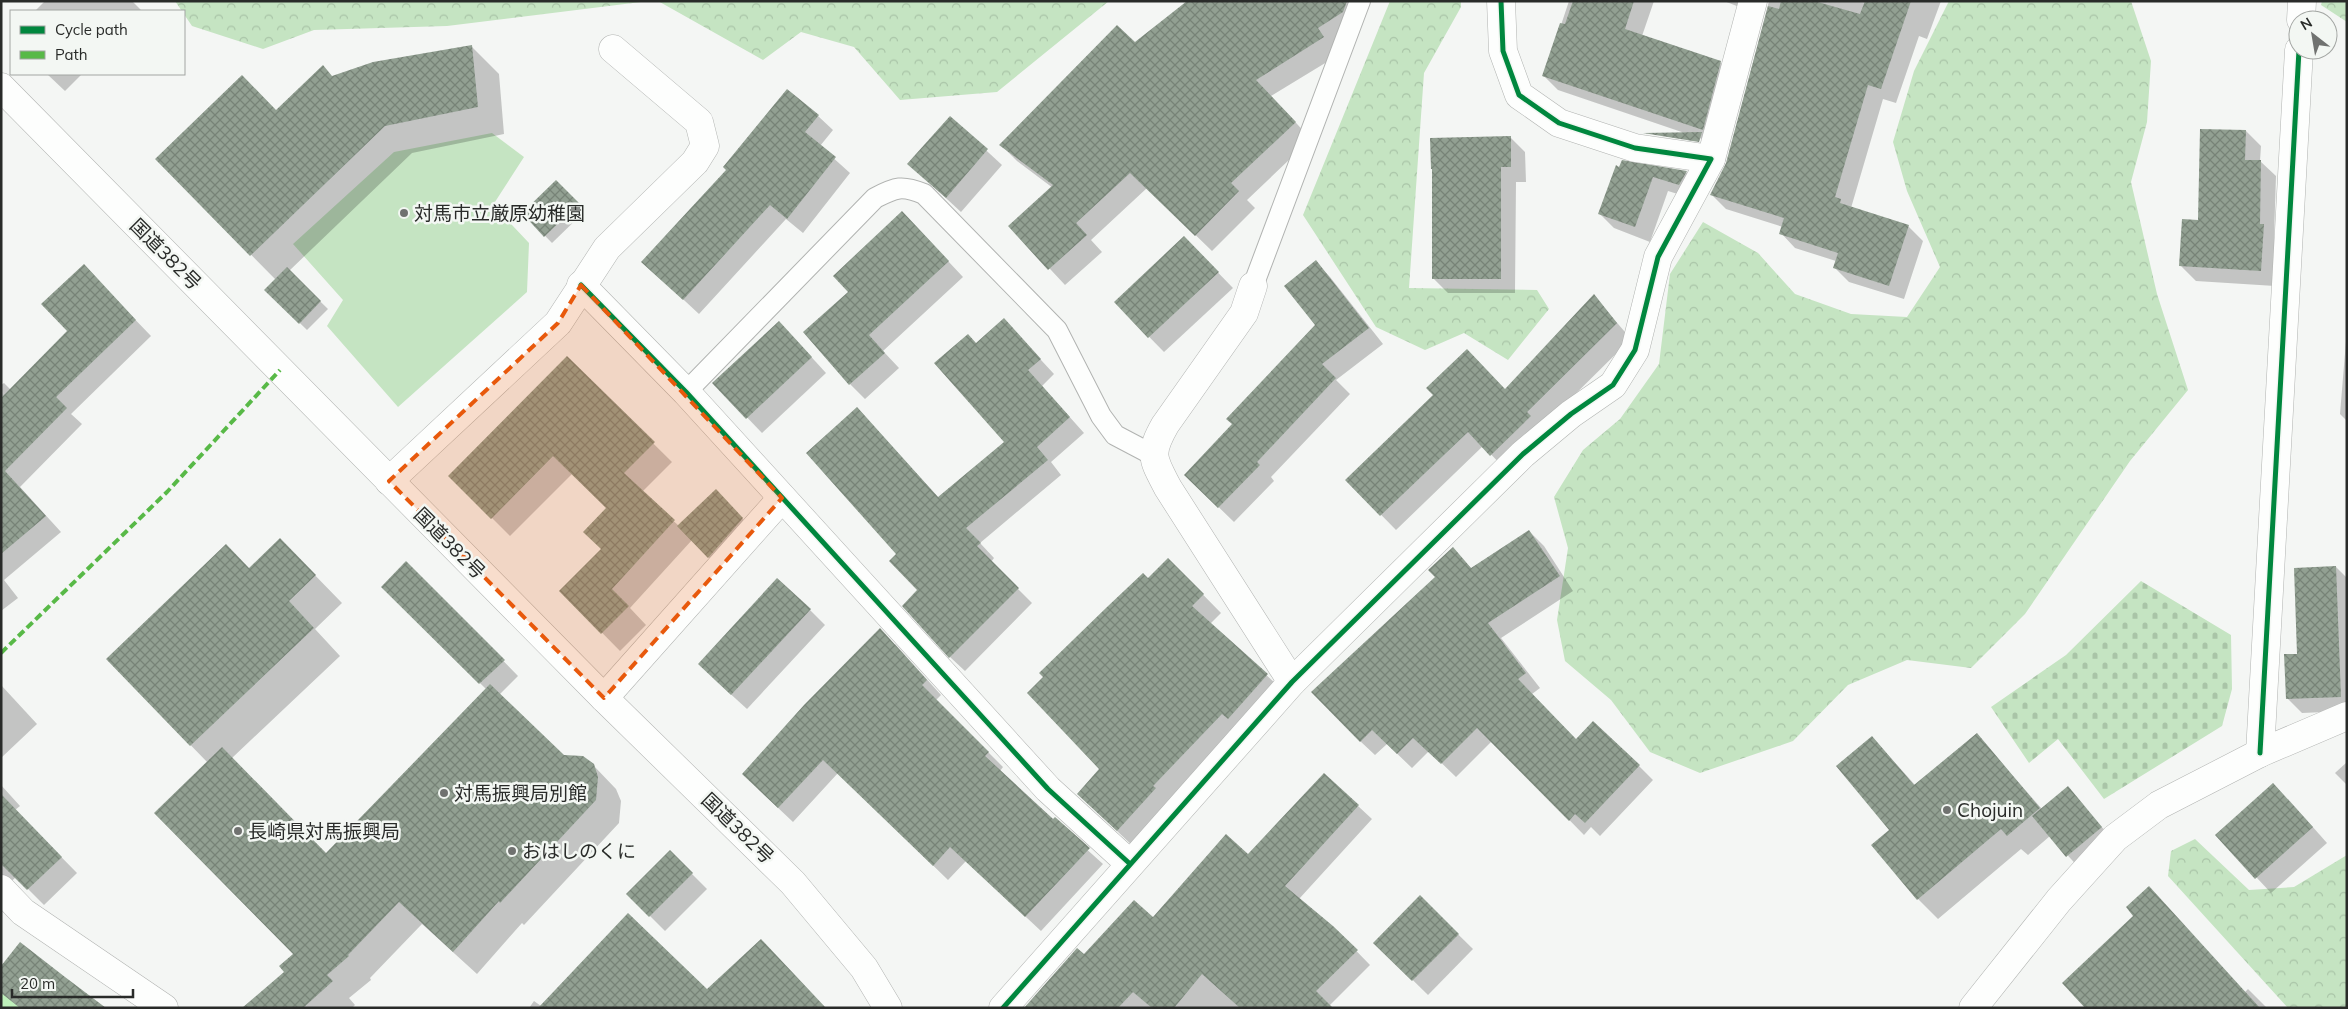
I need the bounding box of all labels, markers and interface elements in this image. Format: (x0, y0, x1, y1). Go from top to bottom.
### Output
legend (10, 10, 185, 75)
north arrow (2288, 10, 2338, 60)
text: N (2297, 13, 2315, 34)
text: Cycle path (55, 20, 128, 39)
text: Path (55, 45, 87, 64)
place label: 対馬市立厳原幼稚園 (414, 201, 585, 225)
marker: 対馬市立厳原幼稚園 (398, 207, 410, 219)
street label: 国道382号 (125, 213, 207, 295)
street label: 国道382号 (409, 502, 491, 584)
place label: 対馬振興局別館 (454, 781, 587, 805)
marker: 対馬振興局別館 (438, 787, 450, 799)
street label: 国道382号 (697, 788, 779, 868)
place label: Chojuin (1957, 798, 2023, 822)
marker: Chojuin (1941, 804, 1953, 816)
place label: 長崎県対馬振興局 (248, 819, 400, 843)
marker: 長崎県対馬振興局 (232, 825, 244, 837)
place label: おはしのくに (522, 839, 636, 863)
marker: おはしのくに (506, 845, 518, 857)
scale bar (12, 966, 134, 998)
text: 20 m (20, 974, 55, 993)

